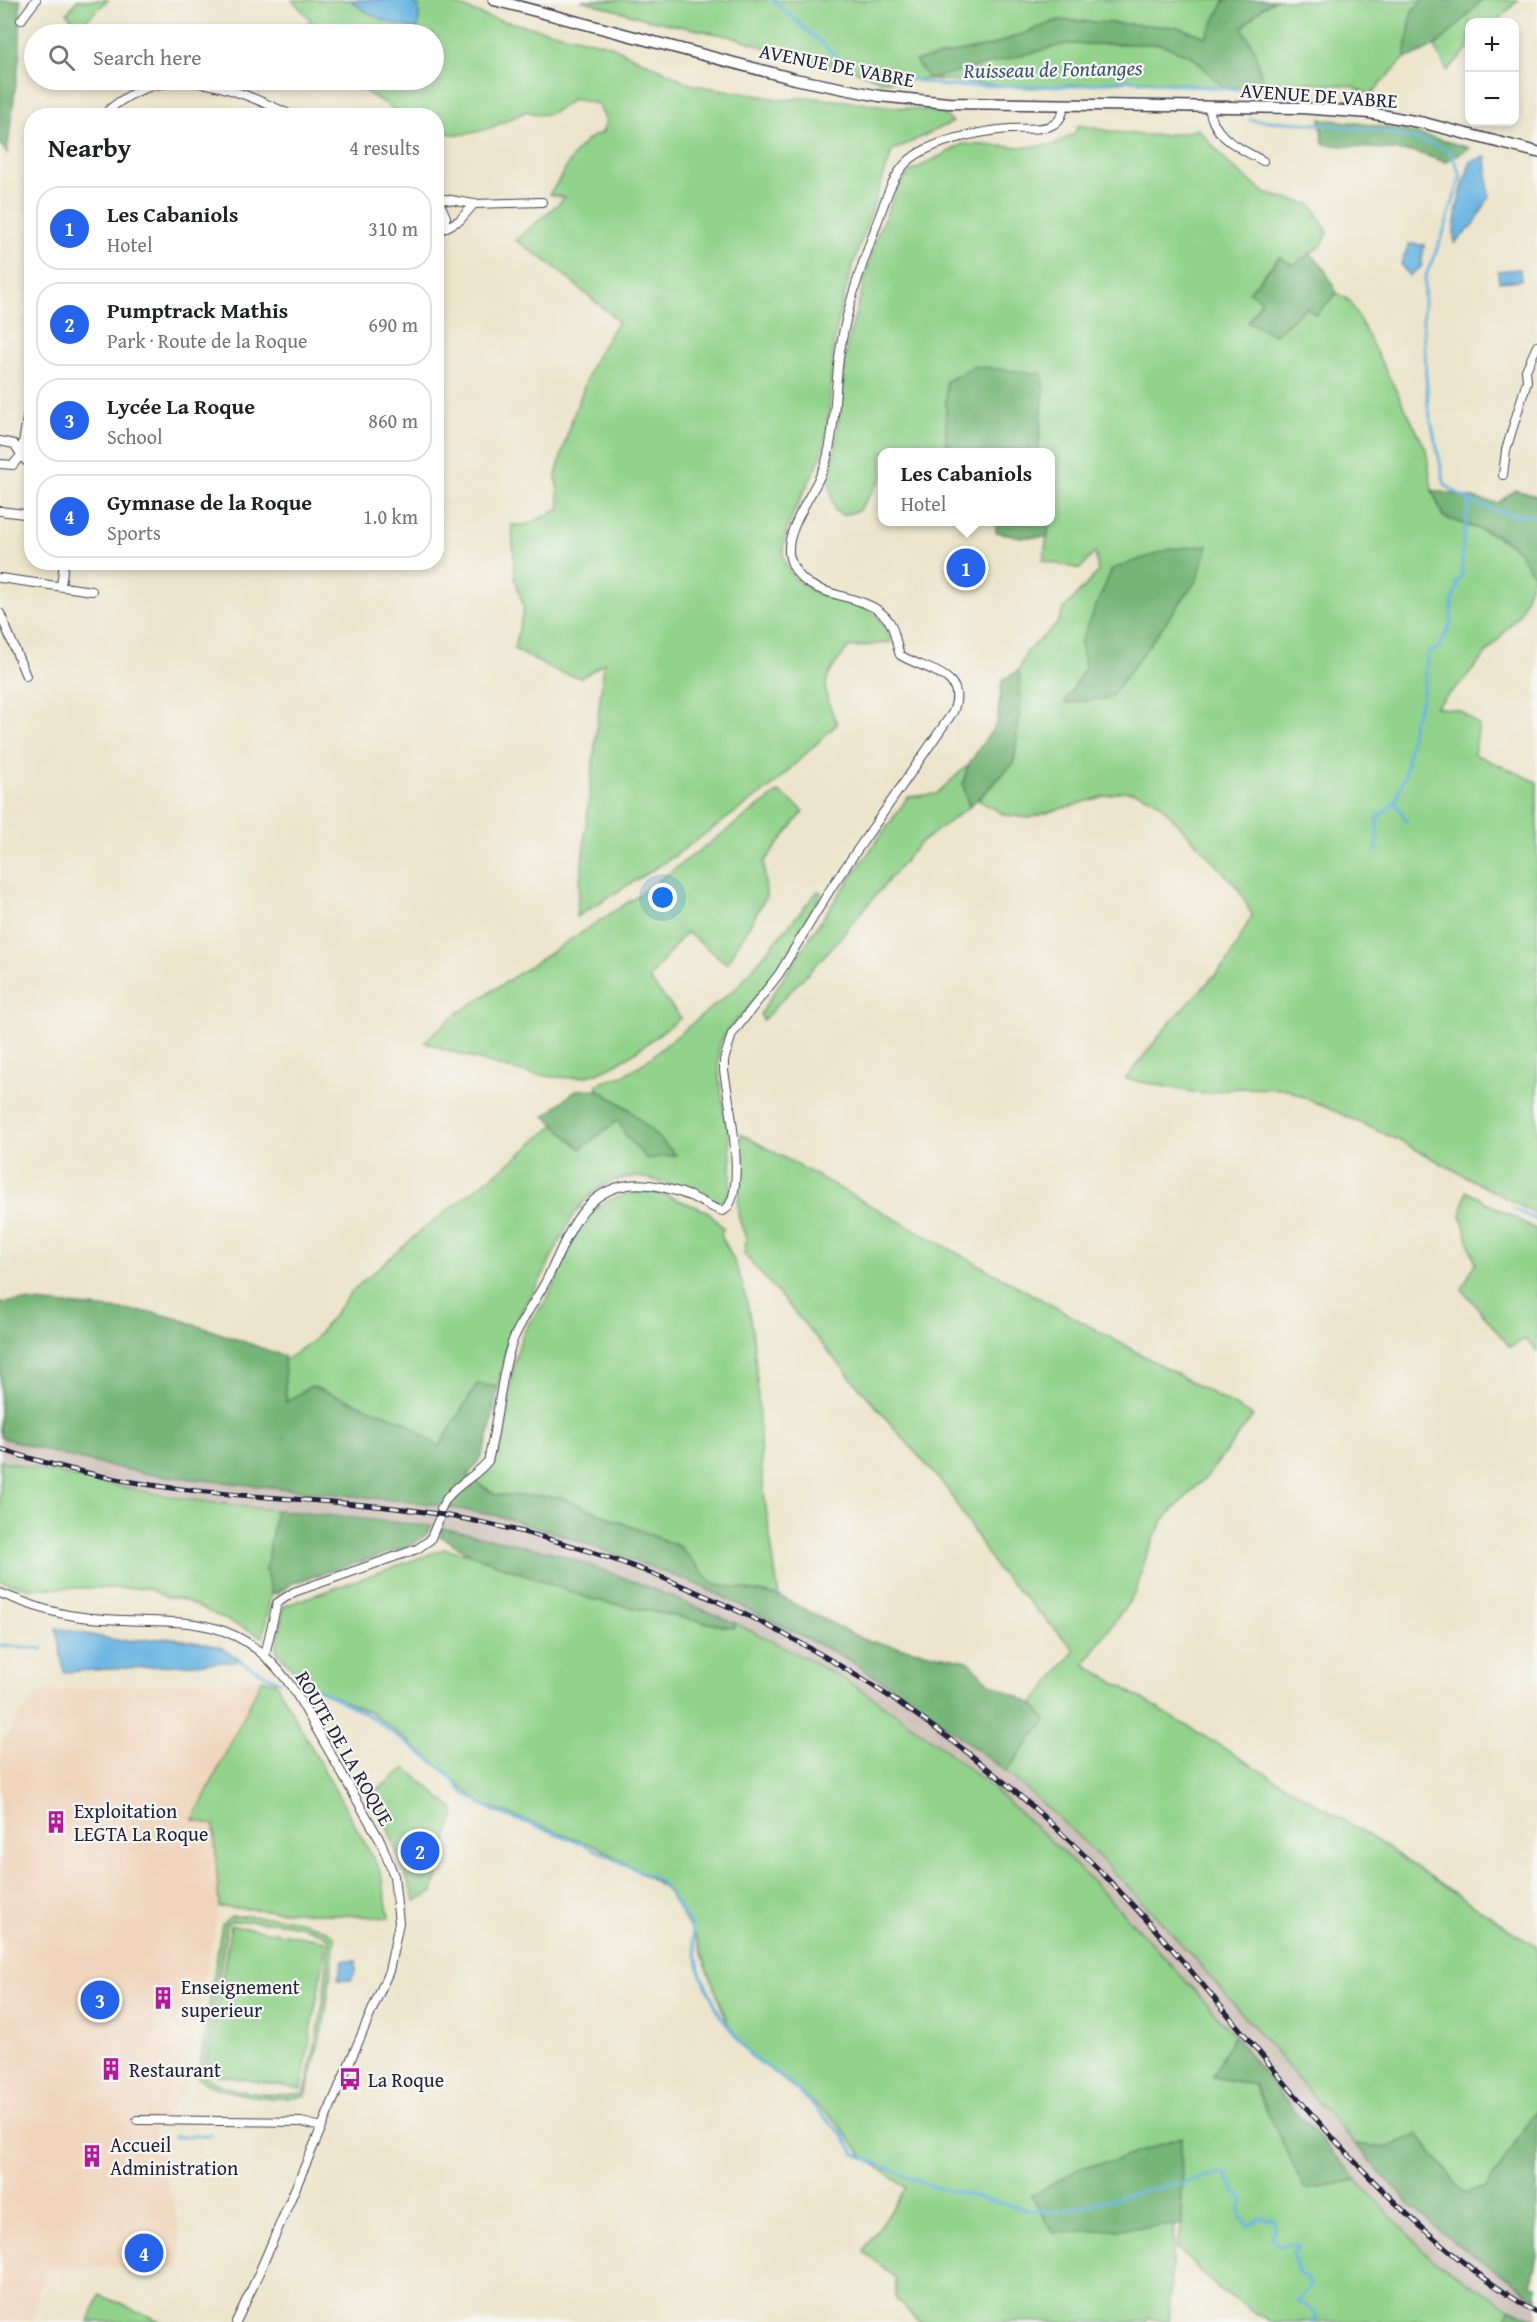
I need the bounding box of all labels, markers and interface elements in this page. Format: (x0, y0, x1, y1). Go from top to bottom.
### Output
map controls (1465, 18, 1519, 126)
button: + (1465, 18, 1519, 72)
search box (24, 24, 444, 90)
street label: AVENUE DE VABRE (757, 36, 917, 94)
icon: search (45, 41, 78, 74)
text: Search here (93, 41, 202, 73)
water label: Ruisseau de Fontanges (962, 52, 1143, 86)
button: − (1465, 72, 1519, 126)
street label: AVENUE DE VABRE (1239, 75, 1399, 115)
text: Nearby (48, 128, 131, 167)
text: 4 results (349, 133, 420, 162)
text: Les Cabaniols (107, 198, 238, 230)
text: 1 (64, 214, 75, 243)
text: 310 m (368, 214, 418, 243)
text: Hotel (107, 230, 153, 259)
text: Pumptrack Mathis (107, 294, 288, 326)
text: 2 (64, 310, 75, 339)
text: 690 m (368, 310, 418, 339)
text: Park · Route de la Roque (107, 326, 308, 355)
text: Lycée La Roque (107, 390, 255, 422)
text: 3 (64, 406, 75, 435)
text: 860 m (368, 406, 418, 435)
text: School (107, 422, 163, 451)
popup (878, 448, 1055, 526)
text: Les Cabaniols (901, 457, 1032, 489)
text: Gymnase de la Roque (107, 486, 312, 518)
text: Hotel (901, 489, 946, 518)
text: 4 (64, 502, 75, 531)
text: 1.0 km (363, 502, 418, 531)
text: Sports (107, 518, 161, 547)
pin: 1 (946, 546, 986, 590)
your location (648, 883, 677, 912)
street label: ROUTE DE LA ROQUE (289, 1665, 401, 1831)
place label: Exploitation LEGTA La Roque (74, 1796, 208, 1848)
building icon: Exploitation LEGTA La Roque (43, 1809, 69, 1835)
pin: 2 (400, 1828, 440, 1874)
place label: Enseignement superieur (181, 1972, 300, 2024)
pin: 3 (80, 1978, 120, 2022)
building icon: Enseignement superieur (150, 1985, 176, 2011)
place label: Restaurant (129, 2055, 221, 2084)
building icon: Restaurant (98, 2056, 124, 2082)
place label: La Roque (368, 2065, 444, 2094)
bus stop icon: La Roque (337, 2066, 363, 2092)
place label: Accueil Administration (110, 2130, 238, 2182)
building icon: Accueil Administration (79, 2143, 105, 2169)
pin: 4 (124, 2230, 164, 2276)

